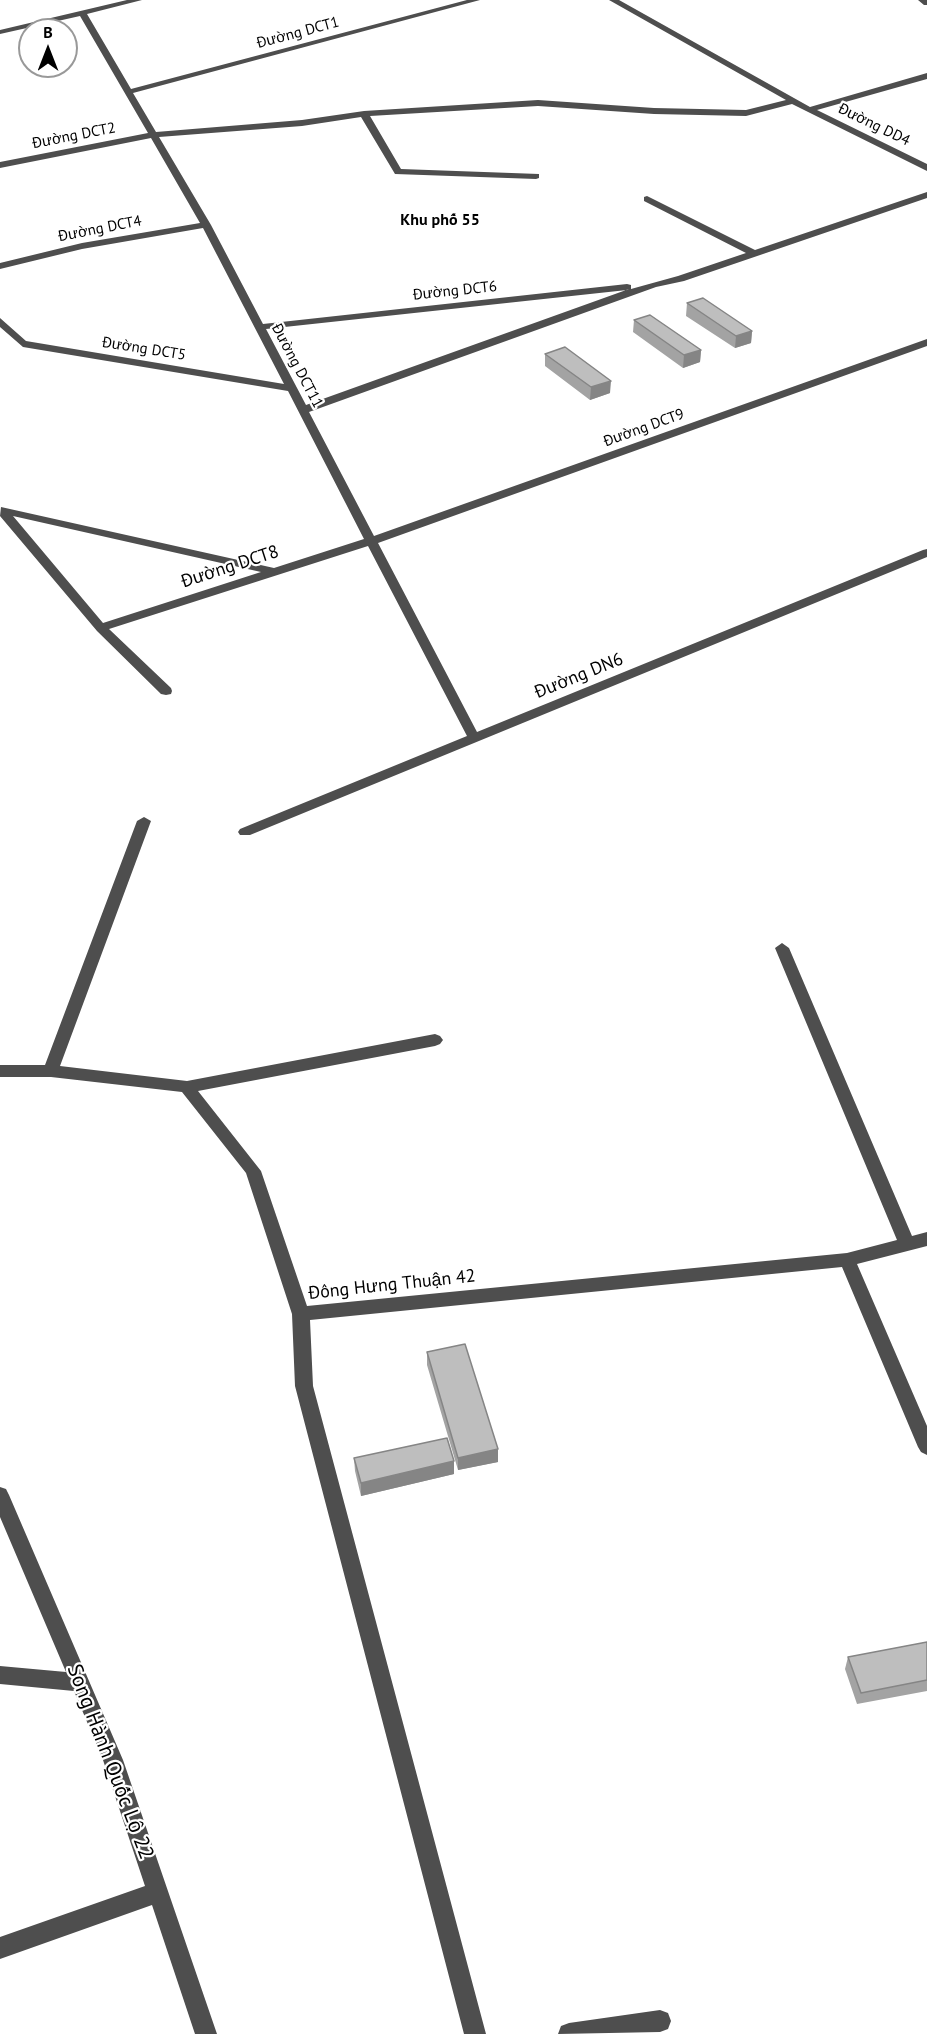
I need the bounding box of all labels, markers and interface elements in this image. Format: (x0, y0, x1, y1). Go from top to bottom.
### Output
street label: Đường DCT1 (255, 13, 341, 53)
north arrow (18, 18, 78, 78)
text: B (43, 22, 53, 42)
street label: Đường DD4 (835, 100, 913, 150)
street label: Đường DCT2 (31, 119, 117, 153)
district label: Khu phố 55 (400, 210, 480, 230)
street label: Đường DCT4 (57, 212, 143, 246)
street label: Đường DCT6 (412, 278, 498, 304)
street label: Đường DCT11 (267, 321, 327, 411)
street label: Đường DCT5 (101, 334, 187, 364)
street label: Đường DCT9 (601, 405, 687, 451)
street label: Đường DCT8 (178, 541, 282, 593)
street label: Đường DN6 (532, 648, 626, 704)
street label: Đông Hưng Thuận 42 (307, 1265, 477, 1305)
street label: Song Hành Quốc Lộ 22 (61, 1661, 159, 1863)

